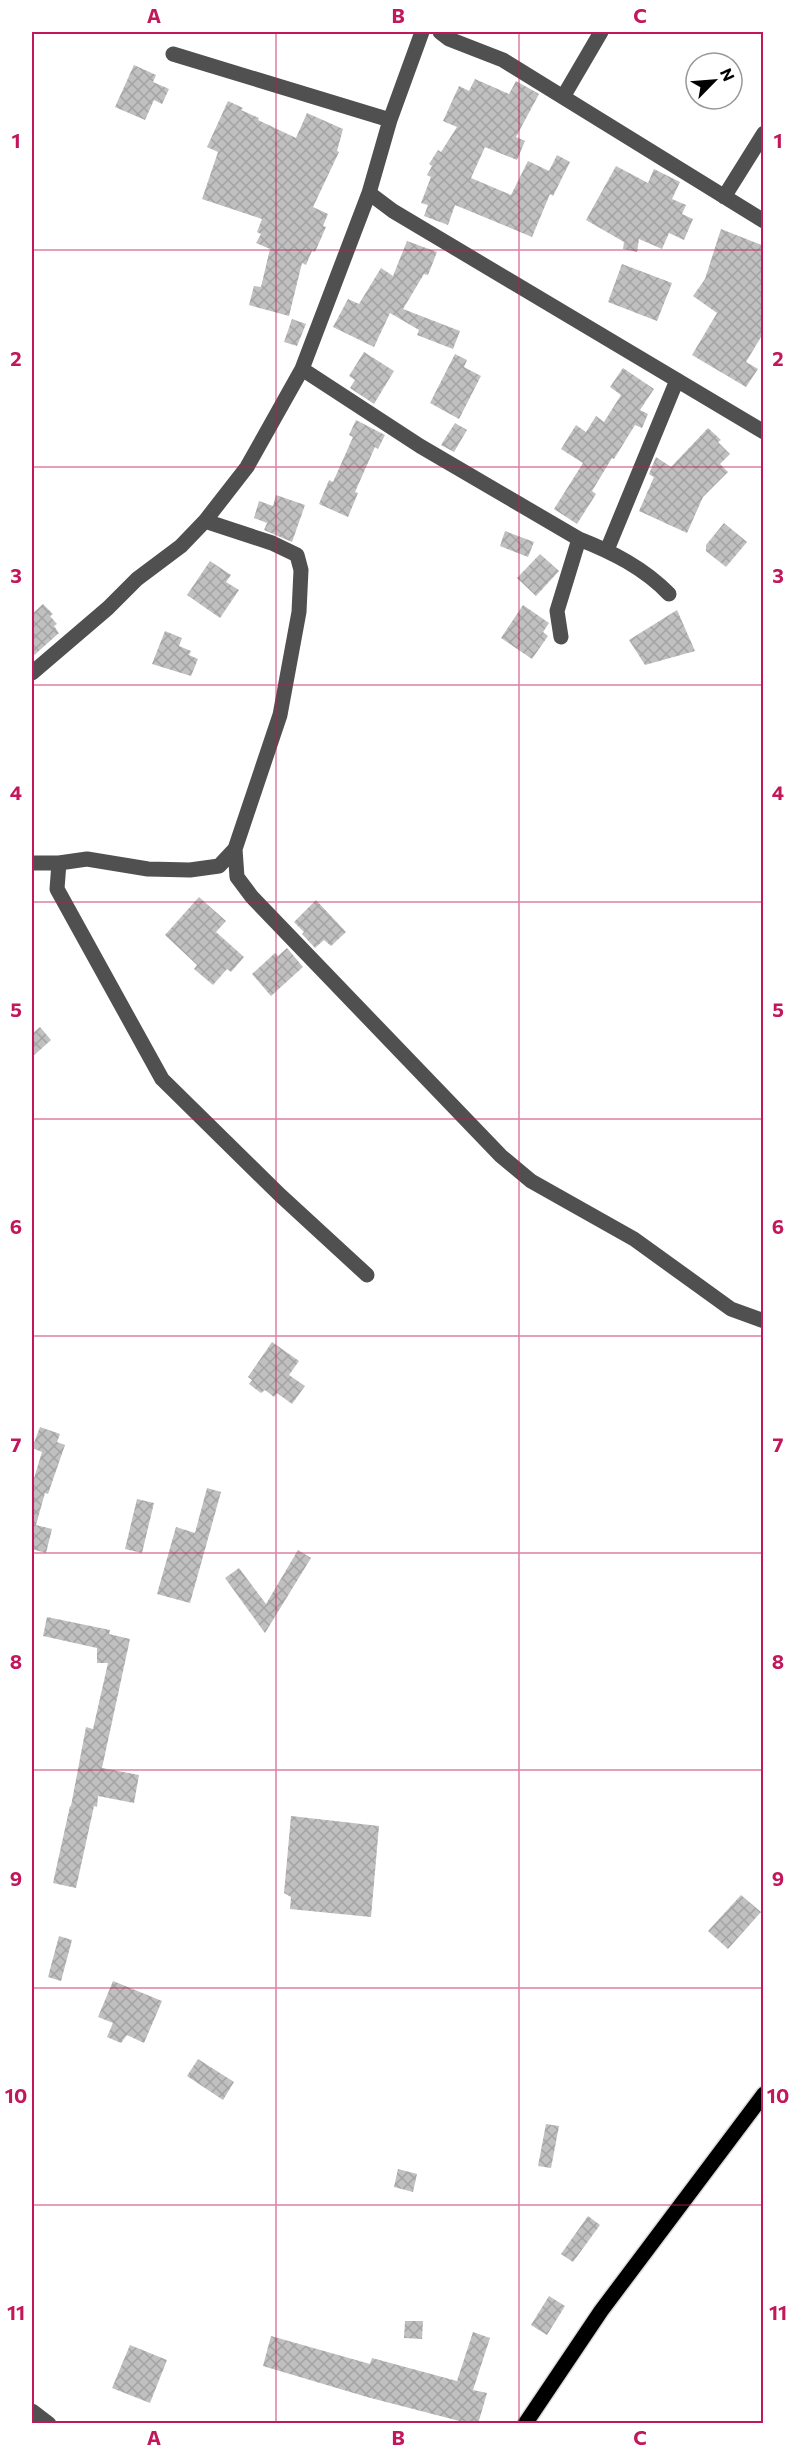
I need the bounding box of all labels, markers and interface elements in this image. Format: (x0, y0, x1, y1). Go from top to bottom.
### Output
text: A (147, 3, 161, 27)
text: B (391, 3, 405, 27)
text: C (633, 3, 647, 27)
north arrow (684, 51, 744, 111)
text: N (717, 65, 739, 84)
text: 1 (11, 128, 21, 152)
text: 1 (773, 128, 783, 152)
text: 2 (10, 346, 22, 370)
text: 2 (772, 346, 784, 370)
text: 3 (10, 563, 22, 587)
text: 3 (772, 563, 784, 587)
text: 4 (10, 780, 22, 804)
text: 4 (772, 780, 784, 804)
text: 5 (10, 997, 22, 1021)
text: 5 (772, 997, 784, 1021)
text: 6 (10, 1214, 22, 1238)
text: 6 (772, 1214, 784, 1238)
text: 7 (11, 1432, 22, 1456)
text: 7 (773, 1432, 784, 1456)
text: 8 (10, 1649, 22, 1673)
text: 8 (772, 1649, 784, 1673)
text: 9 (10, 1866, 22, 1890)
text: 9 (772, 1866, 784, 1890)
text: 10 (5, 2083, 27, 2107)
text: 10 (767, 2083, 789, 2107)
text: 11 (7, 2300, 25, 2324)
text: 11 (769, 2300, 787, 2324)
text: A (147, 2425, 161, 2449)
text: B (391, 2425, 405, 2449)
text: C (633, 2425, 647, 2449)

